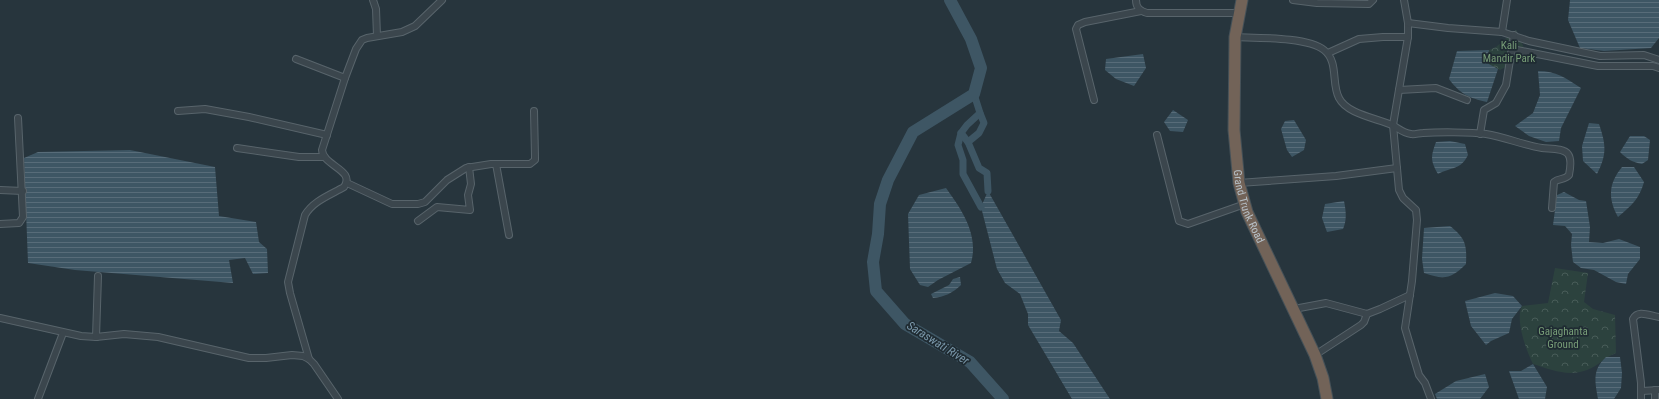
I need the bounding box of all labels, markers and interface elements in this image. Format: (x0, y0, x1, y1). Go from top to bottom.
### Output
park label: Kali Mandir Park (1483, 39, 1535, 65)
street label: Grand Trunk Road (1231, 169, 1267, 245)
water label: Saraswati River (904, 318, 972, 368)
park label: Gajaghanta Ground (1538, 325, 1588, 351)

